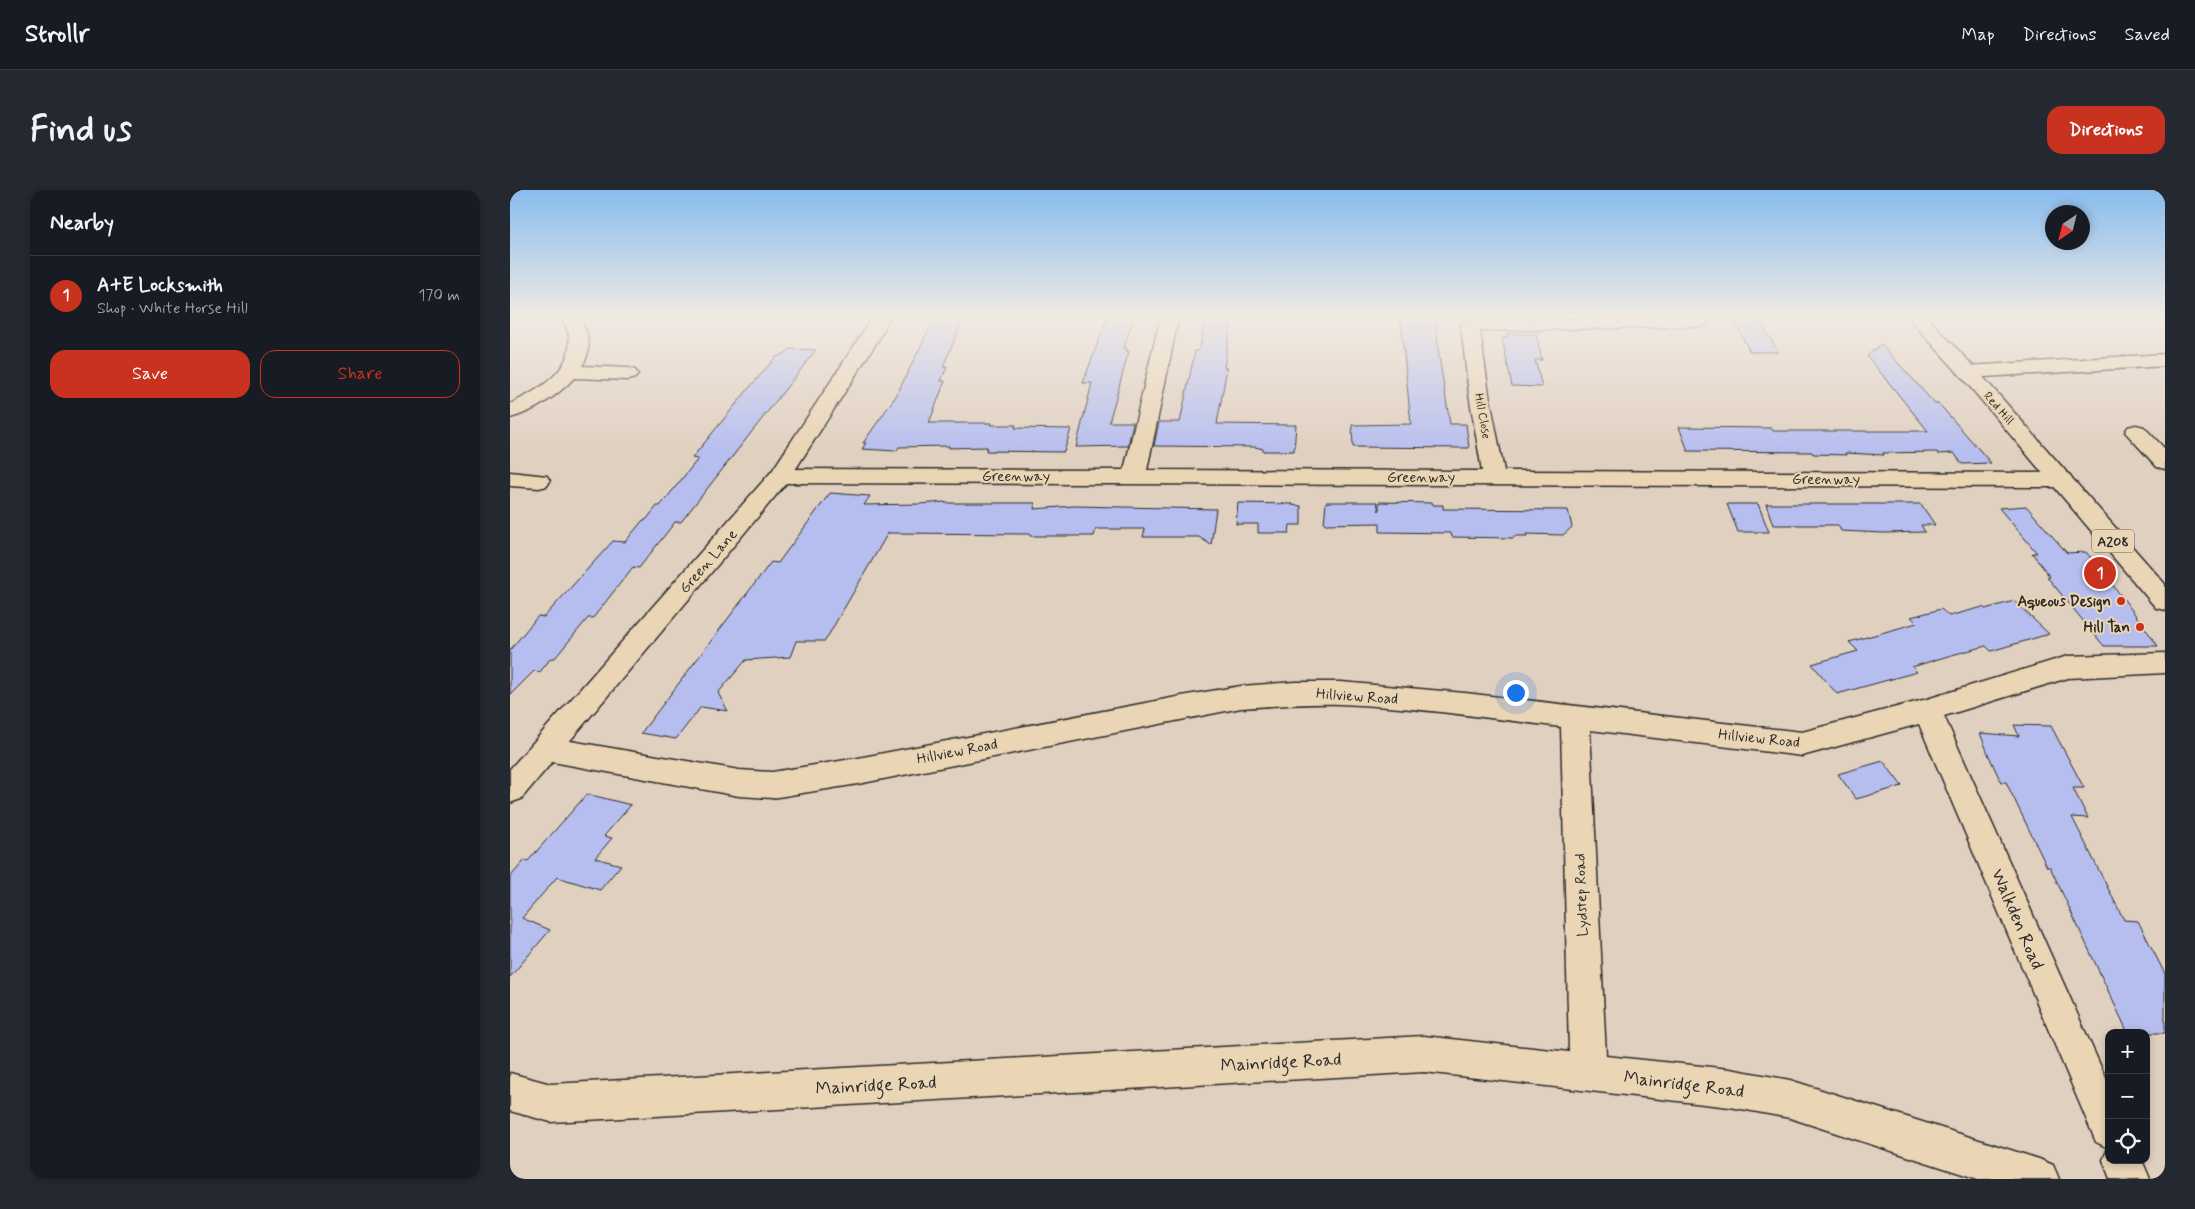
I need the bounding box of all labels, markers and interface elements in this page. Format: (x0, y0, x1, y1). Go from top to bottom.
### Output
text: Strollr (25, 19, 89, 50)
text: Map (1962, 23, 1995, 47)
text: Directions (2023, 23, 2097, 47)
text: Saved (2125, 23, 2170, 47)
button: Directions (2047, 106, 2165, 154)
text: Find us (30, 107, 132, 153)
north arrow (2045, 205, 2090, 250)
text: Nearby (50, 209, 114, 237)
text: A+E Locksmith (97, 273, 223, 298)
text: 1 (62, 285, 70, 306)
text: 170 m (418, 285, 460, 306)
text: Shop · White Horse Hill (97, 298, 248, 319)
button: Save (50, 350, 250, 398)
button: Share (260, 350, 460, 398)
street label: Red Hill (1980, 389, 2017, 429)
street label: Hill Close (1470, 392, 1494, 440)
street label: Greenway (982, 467, 1050, 487)
street label: Greenway (1387, 468, 1455, 488)
street label: Greenway (1792, 470, 1860, 490)
street label: Green Lane (675, 525, 742, 598)
road number: A208 (2092, 530, 2134, 552)
pin: 1 (2084, 554, 2116, 592)
place label: Aqueous Design (2018, 592, 2111, 613)
marker: Aqueous Design (2115, 595, 2127, 607)
place label: Hill Tan (2083, 618, 2130, 638)
marker: Hill Tan (2134, 621, 2146, 633)
your location (1503, 680, 1529, 706)
street label: Hillview Road (1315, 684, 1399, 710)
street label: Hillview Road (1717, 725, 1801, 753)
street label: Hillview Road (915, 734, 1000, 770)
street label: Lydstep Road (1571, 853, 1593, 937)
street label: Walkden Road (1985, 865, 2049, 973)
map controls (2105, 1029, 2150, 1164)
button: + (2105, 1029, 2150, 1074)
street label: Mainridge Road (1220, 1048, 1342, 1080)
street label: Mainridge Road (1622, 1066, 1745, 1106)
street label: Mainridge Road (815, 1071, 937, 1103)
button: − (2105, 1074, 2150, 1119)
button: locate (2105, 1119, 2150, 1164)

